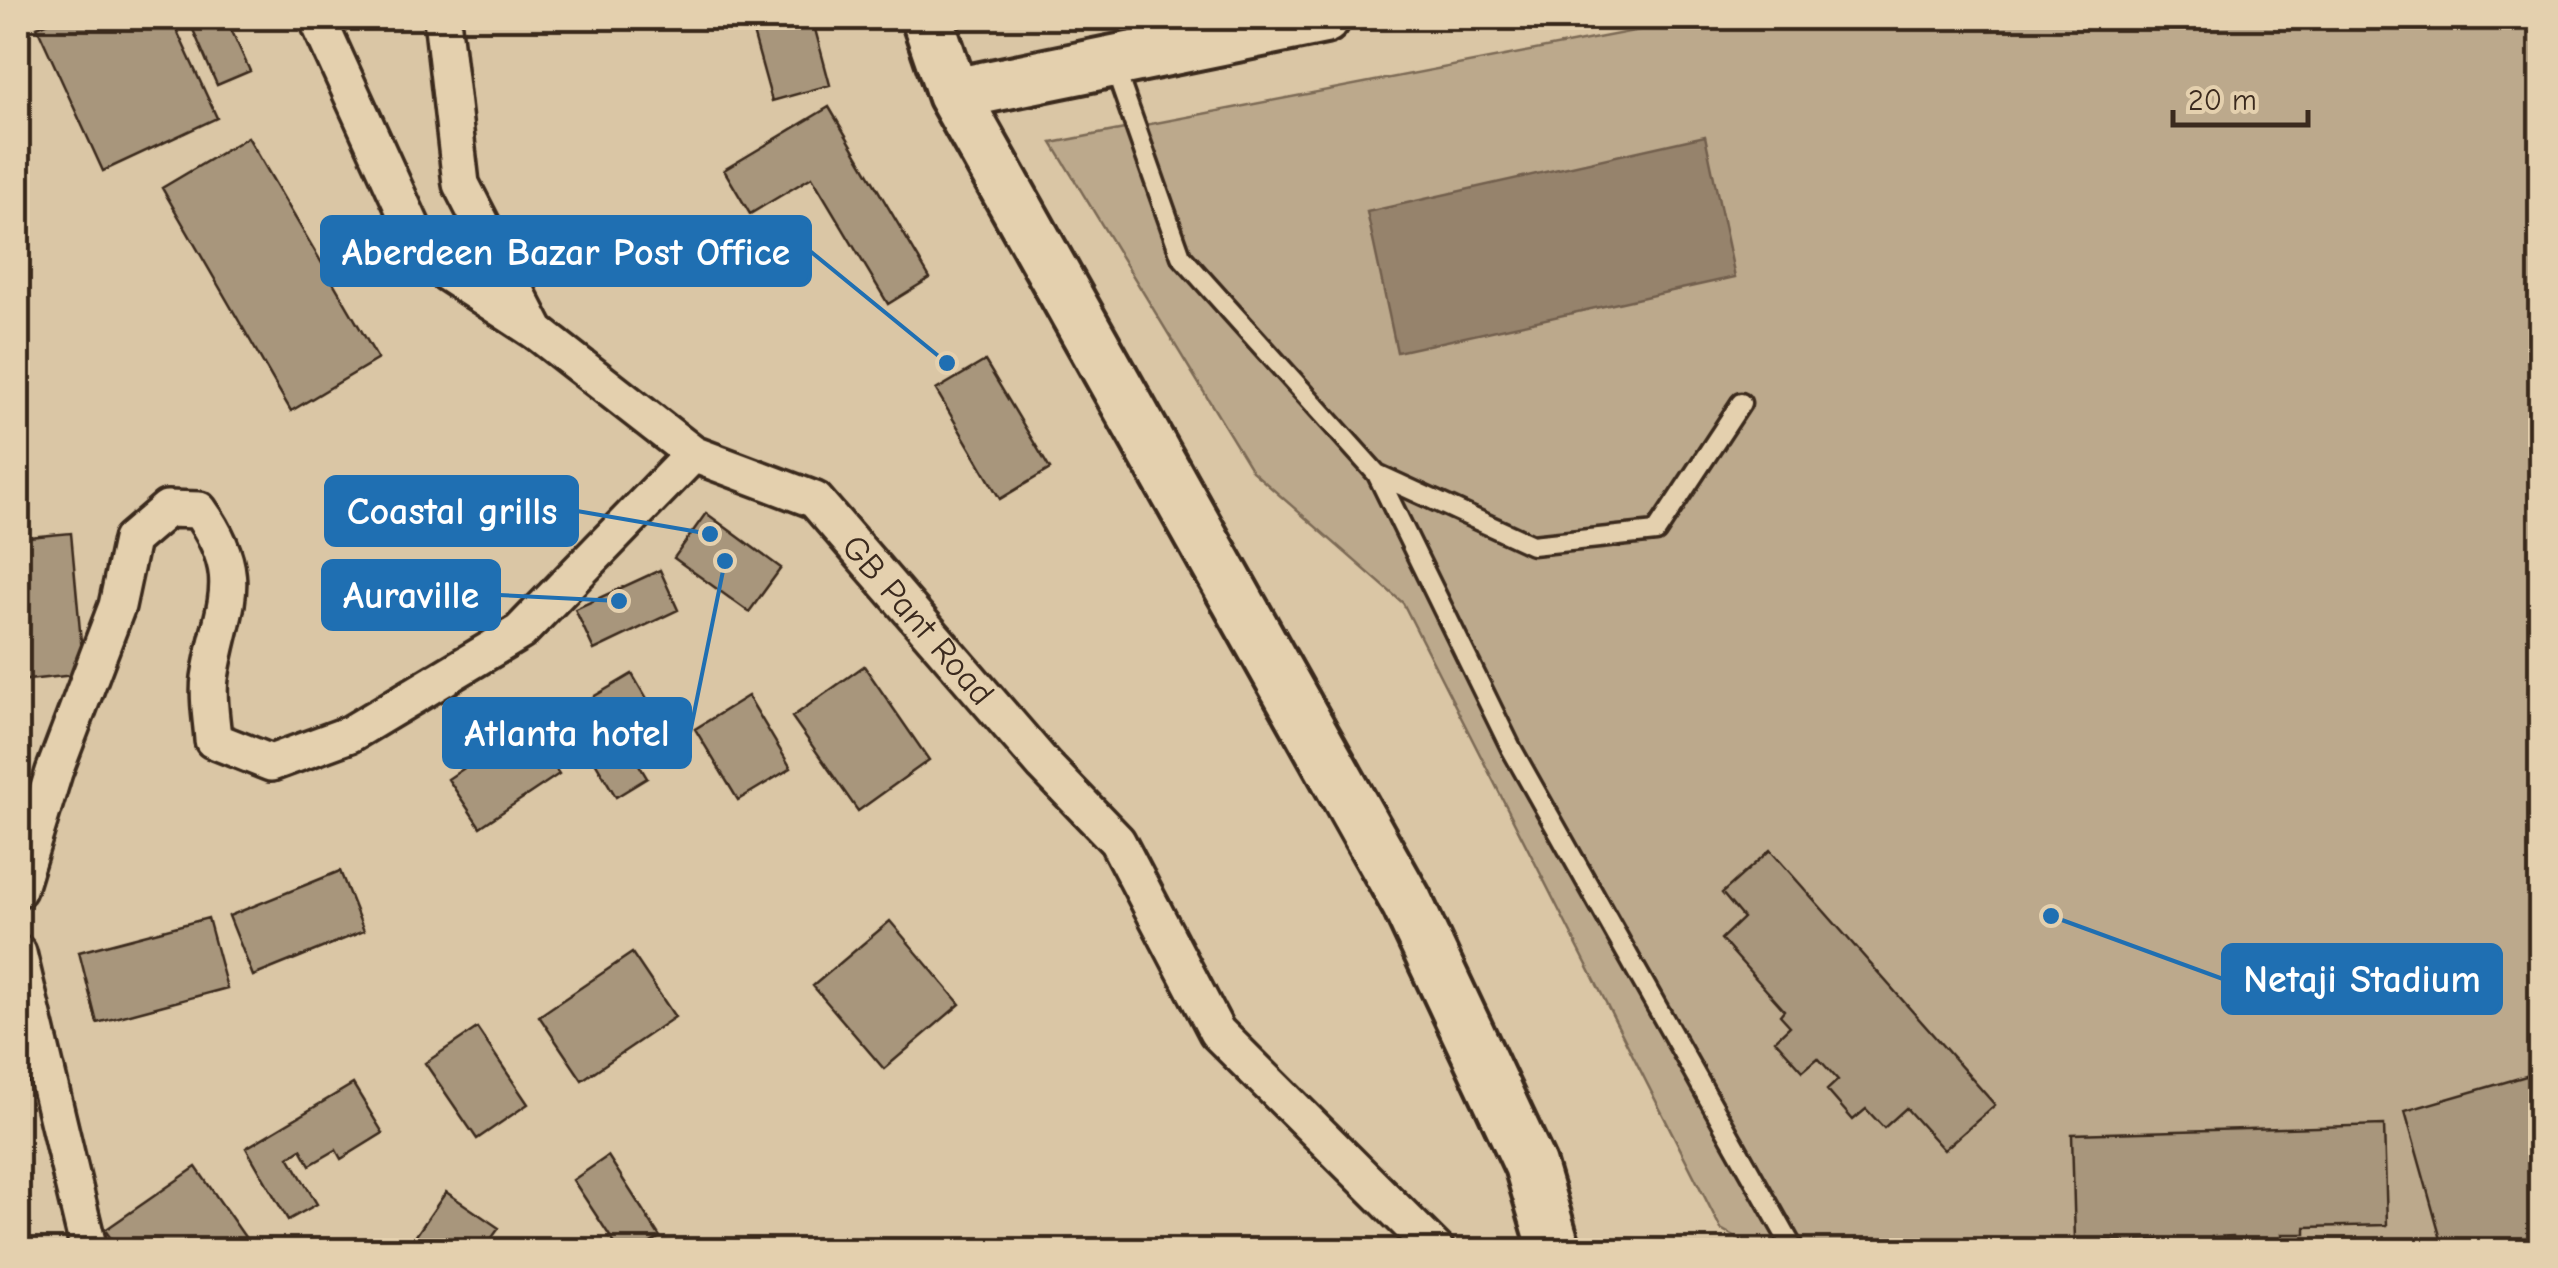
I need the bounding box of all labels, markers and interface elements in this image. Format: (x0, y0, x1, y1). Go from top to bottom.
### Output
scale bar (2173, 65, 2308, 127)
text: 20 m (2188, 83, 2257, 118)
callout: Aberdeen Bazar Post Office (322, 217, 810, 285)
text: Aberdeen Bazar Post Office (342, 231, 790, 275)
callout: Coastal grills (326, 477, 577, 545)
text: Coastal grills (347, 490, 557, 534)
street label: GB Pant Road (833, 527, 1003, 713)
callout: Auraville (323, 561, 499, 629)
text: Auraville (343, 574, 479, 618)
callout: Atlanta hotel (444, 699, 690, 767)
text: Atlanta hotel (464, 712, 670, 756)
callout: Netaji Stadium (2223, 945, 2501, 1013)
text: Netaji Stadium (2243, 958, 2481, 1002)

